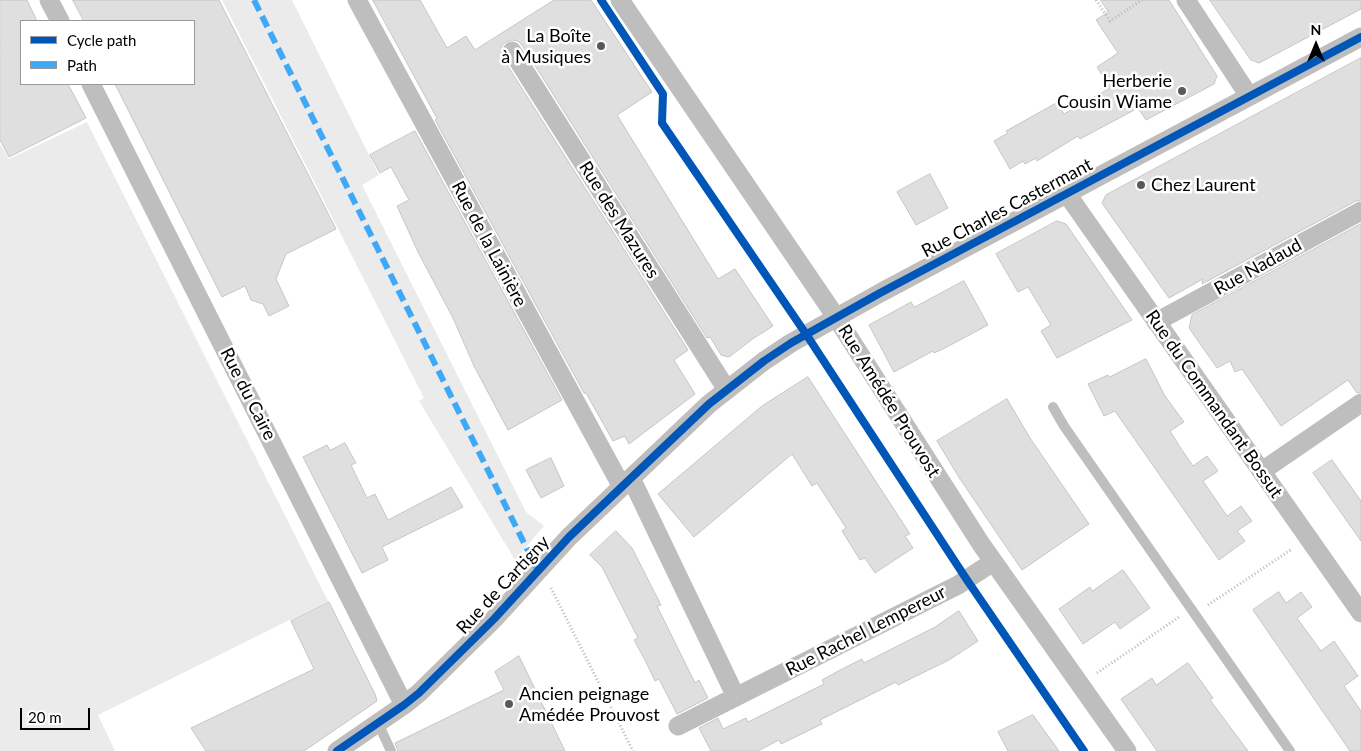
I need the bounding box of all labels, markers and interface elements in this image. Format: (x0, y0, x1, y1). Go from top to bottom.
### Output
legend (20, 20, 195, 85)
north arrow (1291, 20, 1341, 70)
text: N (1311, 21, 1321, 38)
place label: La Boîte à Musiques (501, 25, 591, 68)
text: Cycle path (67, 31, 136, 49)
marker: La Boîte à Musiques (595, 40, 607, 52)
text: Path (67, 56, 97, 74)
place label: Herberie Cousin Wiame (1057, 70, 1172, 112)
marker: Herberie Cousin Wiame (1176, 85, 1188, 97)
street label: Rue Charles Castermant (918, 154, 1096, 262)
street label: Rue des Mazures (574, 157, 664, 283)
place label: Chez Laurent (1151, 174, 1256, 196)
street label: Rue de la Lainière (447, 178, 531, 310)
marker: Chez Laurent (1135, 179, 1147, 191)
street label: Rue Nadaud (1211, 234, 1305, 300)
street label: Rue du Commandant Bossut (1141, 306, 1287, 502)
street label: Rue Amédée Prouvost (833, 321, 945, 481)
street label: Rue du Caire (216, 344, 280, 444)
street label: Rue de Cartigny (452, 531, 554, 639)
street label: Rue Rachel Lempereur (782, 581, 950, 681)
place label: Ancien peignage Amédée Prouvost (519, 683, 660, 726)
scale bar (22, 698, 92, 730)
marker: Ancien peignage Amédée Prouvost (503, 698, 515, 710)
text: 20 m (28, 708, 62, 726)

